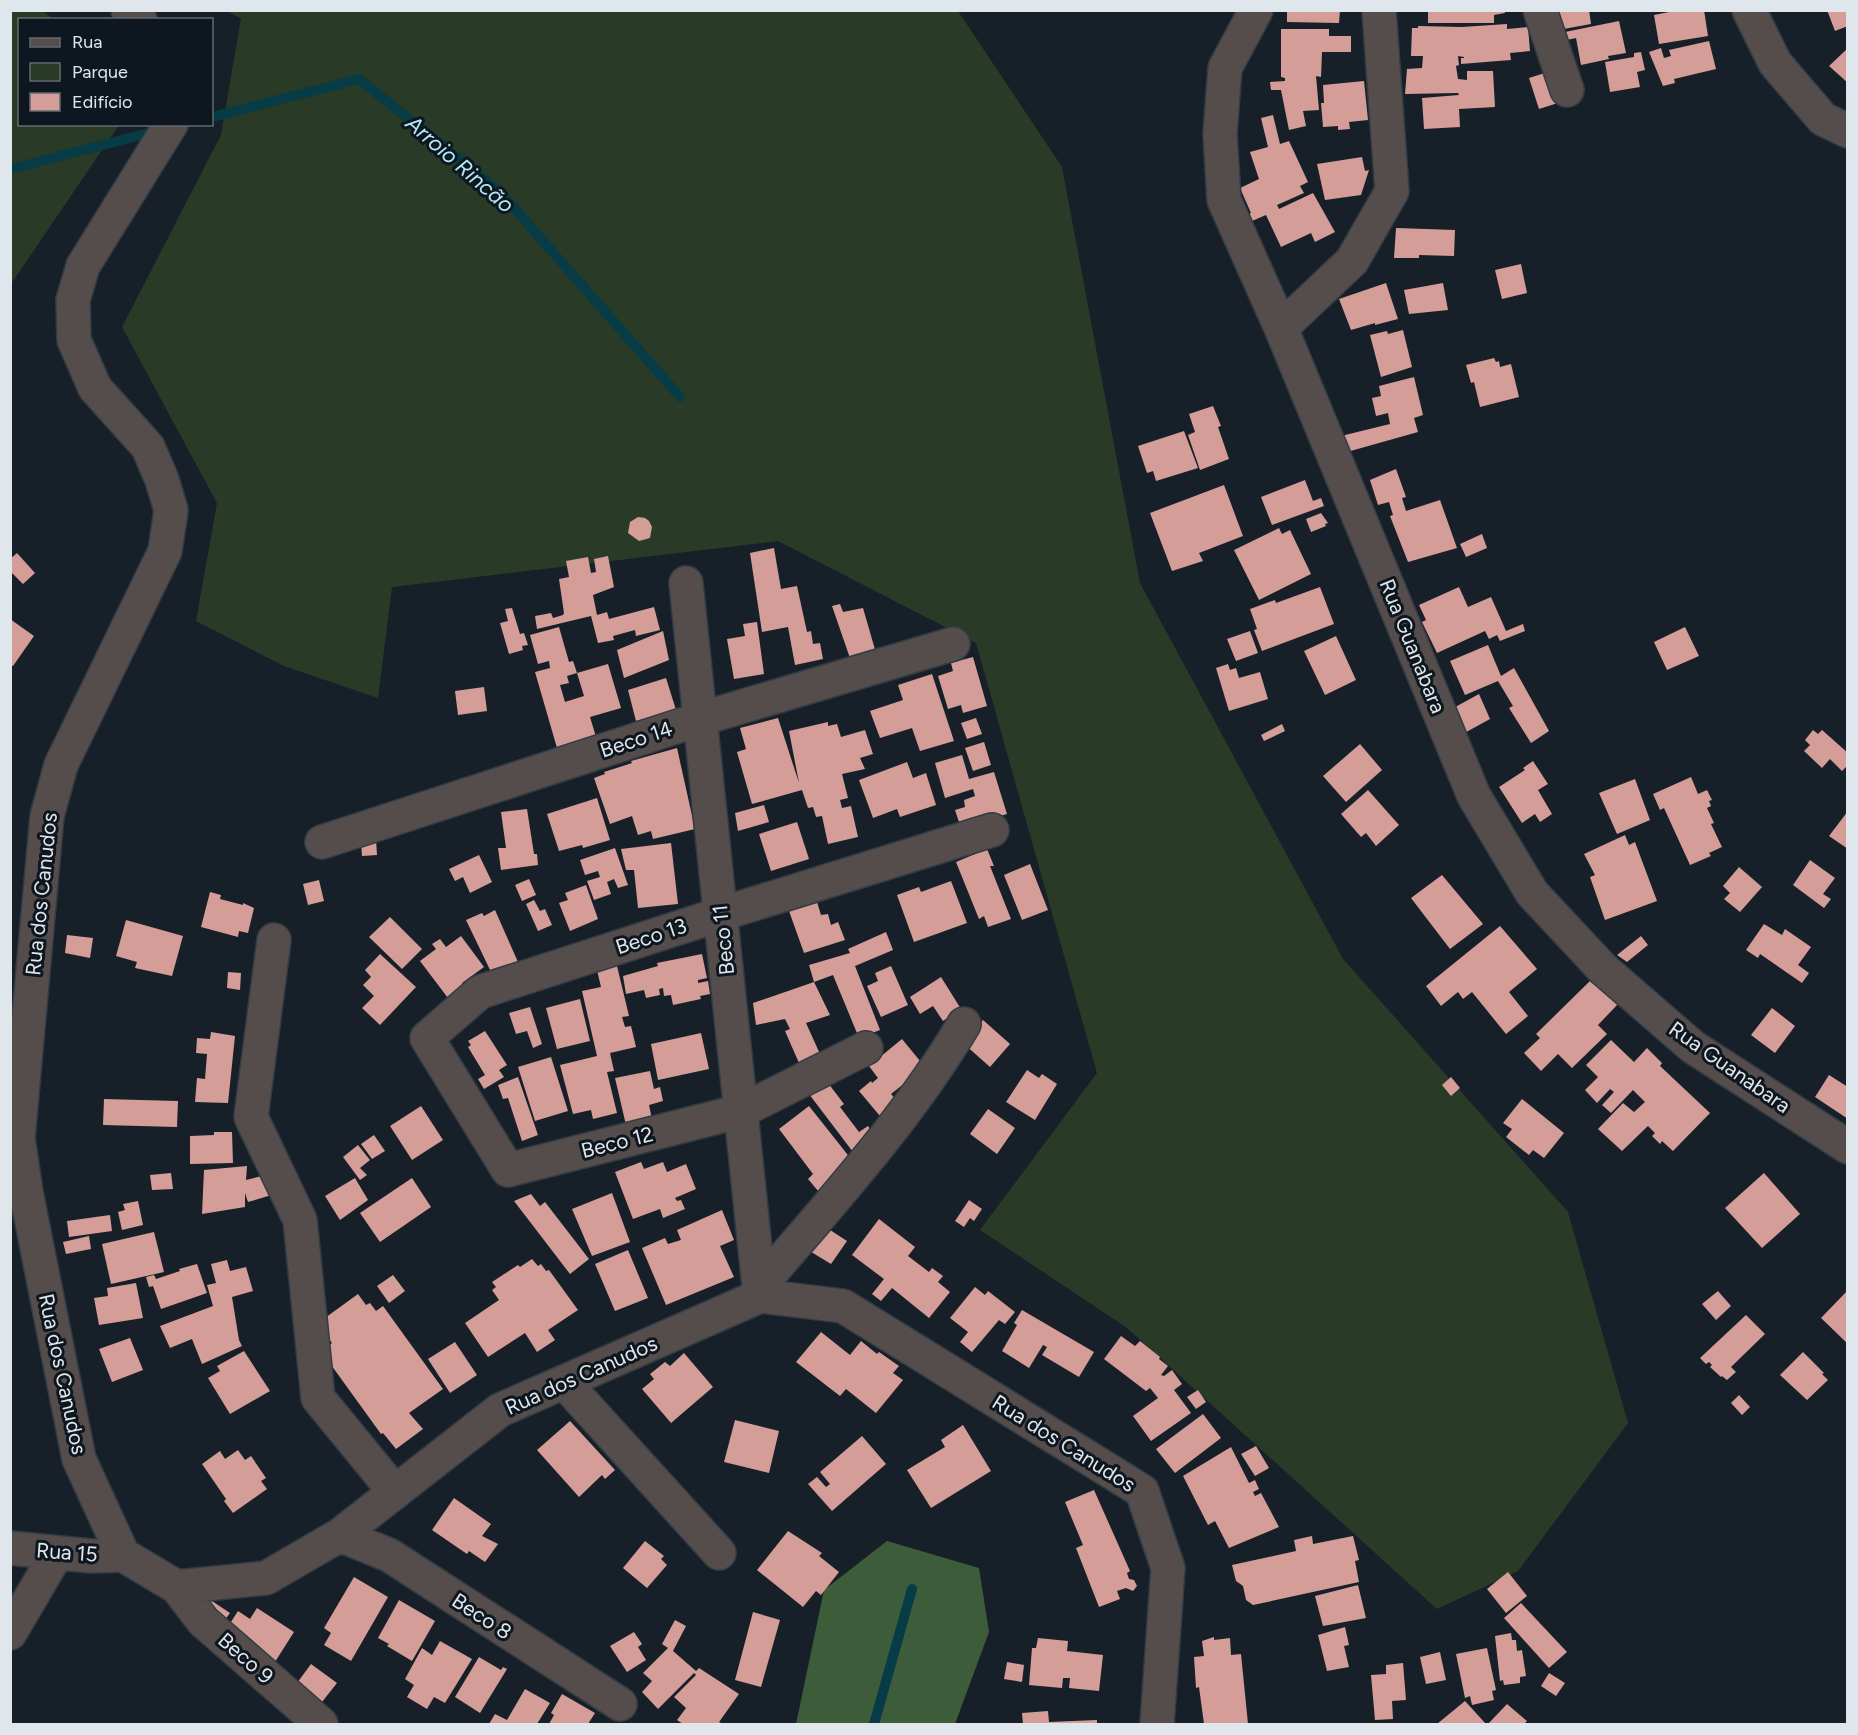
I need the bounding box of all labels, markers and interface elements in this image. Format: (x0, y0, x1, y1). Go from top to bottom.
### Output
legend (18, 18, 213, 126)
text: Rua (72, 31, 103, 53)
text: Parque (72, 61, 128, 83)
text: Edifício (72, 91, 133, 113)
water label: Arroio Rincão (399, 109, 520, 219)
street label: Rua Guanabara (1375, 575, 1451, 717)
street label: Beco 14 (597, 716, 675, 762)
street label: Rua dos Canudos (20, 811, 62, 977)
street label: Beco 11 (707, 904, 739, 976)
street label: Beco 13 (612, 913, 690, 959)
street label: Rua Guanabara (1665, 1016, 1795, 1118)
street label: Beco 12 (578, 1121, 656, 1163)
street label: Rua dos Canudos (34, 1291, 92, 1457)
street label: Rua dos Canudos (501, 1330, 661, 1420)
street label: Rua dos Canudos (988, 1389, 1140, 1497)
street label: Rua 15 (35, 1537, 99, 1567)
street label: Beco 8 (448, 1588, 516, 1644)
street label: Beco 9 (213, 1627, 279, 1689)

